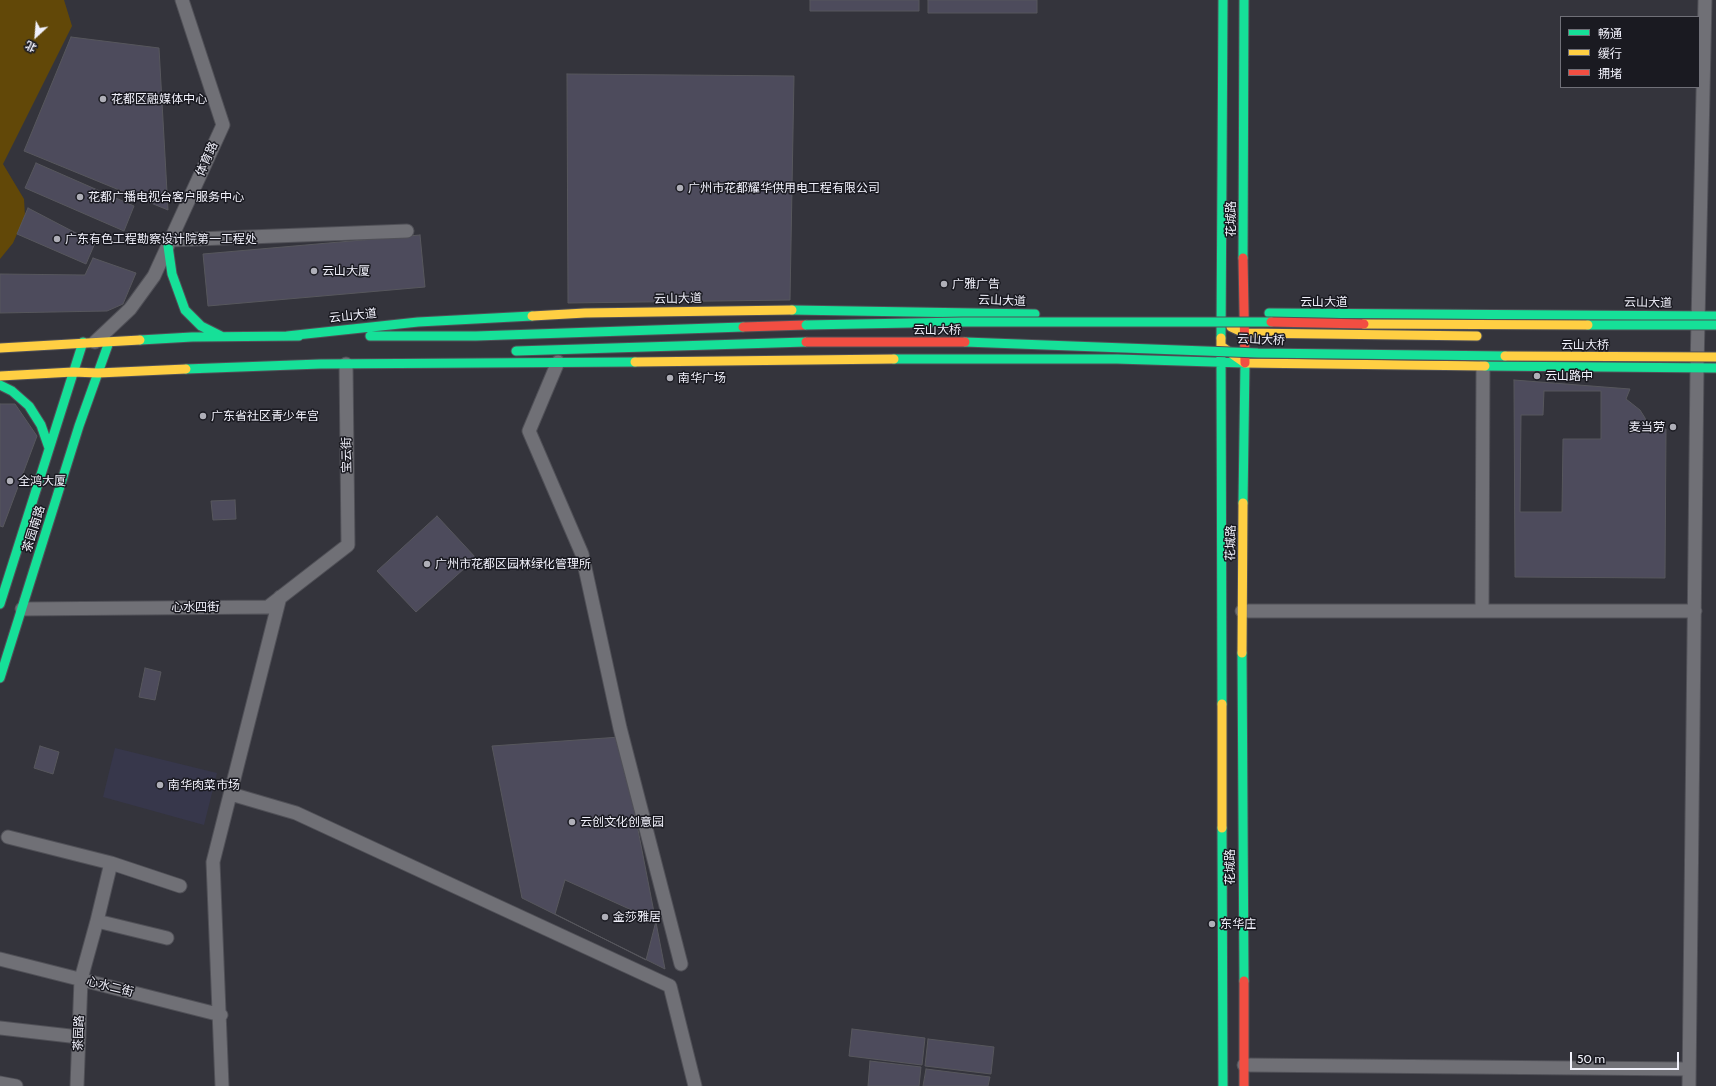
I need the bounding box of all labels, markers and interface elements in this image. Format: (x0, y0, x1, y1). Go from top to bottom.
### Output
north arrow (16, 16, 56, 56)
legend (1560, 16, 1700, 88)
text: 畅通 (1598, 26, 1622, 41)
text: 北 (23, 38, 39, 55)
text: 缓行 (1598, 46, 1622, 61)
text: 拥堵 (1598, 66, 1622, 81)
place label: 花都区融媒体中心 (111, 92, 207, 106)
marker: 花都区融媒体中心 (98, 94, 108, 104)
street label: 体育路 (193, 140, 221, 178)
place label: 广州市花都耀华供用电工程有限公司 (688, 181, 880, 195)
marker: 广州市花都耀华供用电工程有限公司 (675, 183, 685, 193)
place label: 花都广播电视台客户服务中心 (88, 190, 244, 204)
marker: 花都广播电视台客户服务中心 (75, 192, 85, 202)
street label: 花城路 (1224, 201, 1238, 237)
place label: 广东有色工程勘察设计院第一工程处 (65, 232, 257, 246)
marker: 广东有色工程勘察设计院第一工程处 (52, 234, 62, 244)
place label: 云山大厦 (322, 264, 370, 278)
marker: 云山大厦 (309, 266, 319, 276)
place label: 广雅广告 (952, 277, 1000, 291)
marker: 广雅广告 (939, 279, 949, 289)
street label: 云山大道 (654, 291, 702, 307)
street label: 云山大道 (978, 293, 1026, 309)
street label: 云山大道 (1300, 295, 1348, 309)
street label: 云山大道 (1624, 295, 1672, 311)
street label: 云山大道 (328, 306, 378, 326)
street label: 云山大桥 (913, 323, 961, 337)
street label: 云山大桥 (1237, 332, 1285, 348)
street label: 云山大桥 (1561, 338, 1609, 352)
place label: 云山路中 (1545, 369, 1593, 383)
place label: 南华广场 (678, 371, 726, 385)
marker: 云山路中 (1532, 371, 1542, 381)
marker: 南华广场 (665, 373, 675, 383)
place label: 广东省社区青少年宫 (211, 409, 319, 423)
marker: 广东省社区青少年宫 (198, 411, 208, 421)
place label: 麦当劳 (1629, 420, 1665, 434)
marker: 麦当劳 (1668, 422, 1678, 432)
street label: 宝云街 (339, 437, 355, 473)
place label: 全鸿大厦 (18, 474, 66, 488)
marker: 全鸿大厦 (5, 476, 15, 486)
street label: 茶园南路 (20, 504, 48, 554)
street label: 花城路 (1223, 525, 1239, 561)
place label: 广州市花都区园林绿化管理所 (435, 557, 591, 571)
marker: 广州市花都区园林绿化管理所 (422, 559, 432, 569)
street label: 心水四街 (171, 600, 219, 614)
place label: 南华肉菜市场 (168, 778, 240, 792)
marker: 南华肉菜市场 (155, 780, 165, 790)
place label: 云创文化创意园 (580, 815, 664, 829)
marker: 云创文化创意园 (567, 817, 577, 827)
street label: 花城路 (1223, 849, 1237, 885)
place label: 金莎雅居 (613, 910, 661, 924)
marker: 金莎雅居 (600, 912, 610, 922)
place label: 东华庄 (1220, 917, 1256, 931)
marker: 东华庄 (1207, 919, 1217, 929)
street label: 心水二街 (85, 974, 135, 1000)
street label: 茶园路 (71, 1015, 87, 1051)
scale bar (1572, 1044, 1681, 1070)
text: 50 m (1577, 1051, 1605, 1066)

